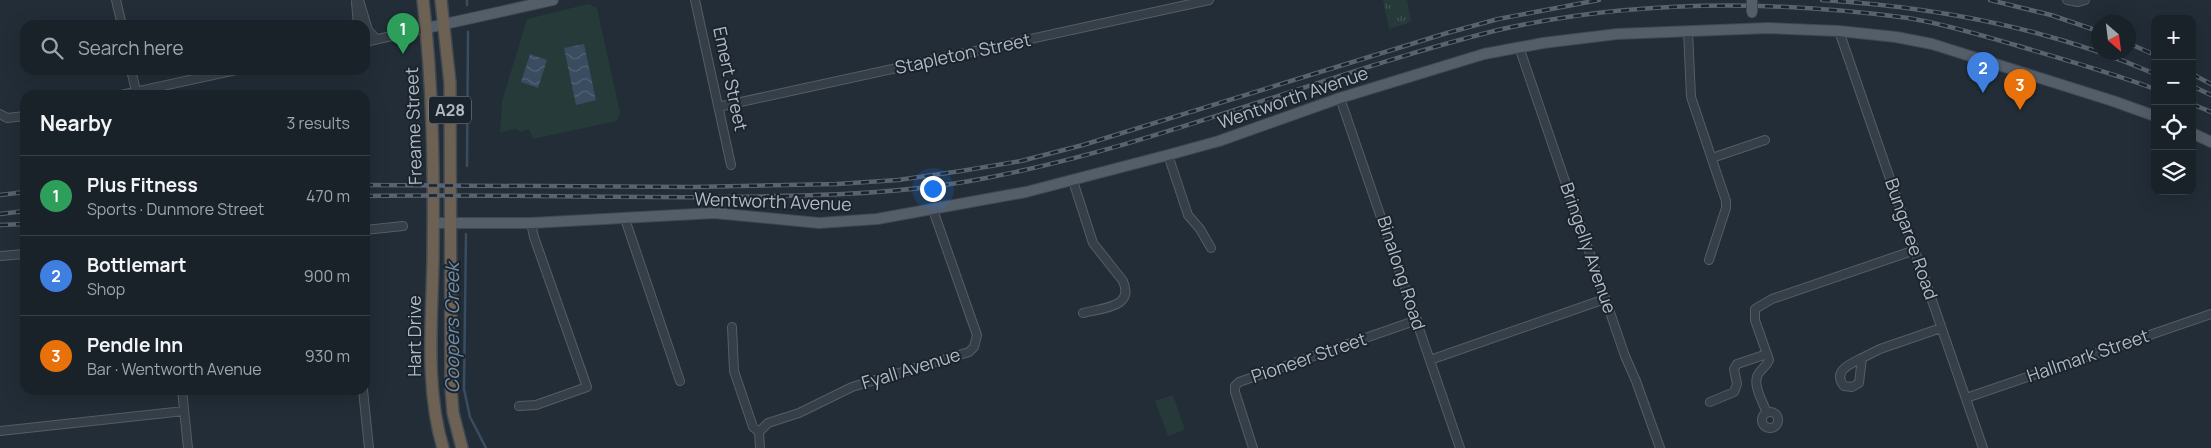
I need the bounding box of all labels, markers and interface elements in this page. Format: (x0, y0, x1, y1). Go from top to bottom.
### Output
pin: 1 (387, 13, 419, 54)
north arrow (2091, 15, 2136, 60)
map controls (2151, 15, 2196, 195)
button: + (2151, 15, 2196, 60)
search box (20, 20, 370, 75)
street label: Emert Street (708, 24, 754, 133)
street label: Stapleton Street (893, 27, 1033, 79)
icon: search (38, 34, 66, 62)
text: Search here (78, 35, 184, 61)
pin: 2 (1967, 52, 1999, 93)
street label: Wentworth Avenue (1214, 60, 1371, 134)
button: − (2151, 60, 2196, 105)
street label: Freame Street (399, 67, 427, 185)
pin: 3 (2004, 69, 2036, 110)
road number: A28 (429, 96, 471, 124)
button: locate (2151, 105, 2196, 150)
text: Nearby (40, 109, 112, 137)
text: 3 results (287, 112, 350, 134)
button: layers (2151, 150, 2196, 195)
text: Plus Fitness (87, 172, 198, 198)
street label: Bungaree Road (1880, 175, 1944, 302)
your location (920, 176, 946, 202)
street label: Bringelly Avenue (1555, 179, 1623, 316)
text: 1 (52, 185, 60, 207)
text: 470 m (306, 185, 350, 207)
street label: Wentworth Avenue (694, 186, 852, 216)
text: Sports · Dunmore Street (87, 198, 264, 220)
street label: Binalong Road (1372, 213, 1432, 333)
text: Bottlemart (87, 252, 186, 278)
water label: Coopers Creek (439, 260, 465, 393)
text: 2 (51, 265, 61, 287)
text: 900 m (304, 265, 350, 287)
text: Shop (87, 278, 125, 300)
street label: Hart Drive (402, 295, 426, 377)
street label: Hallmark Street (2023, 323, 2152, 387)
street label: Pioneer Street (1248, 326, 1369, 388)
text: Pendle Inn (87, 332, 183, 358)
street label: Fyall Avenue (859, 342, 963, 394)
text: 3 (51, 345, 61, 367)
text: 930 m (305, 345, 350, 367)
text: Bar · Wentworth Avenue (87, 358, 262, 380)

